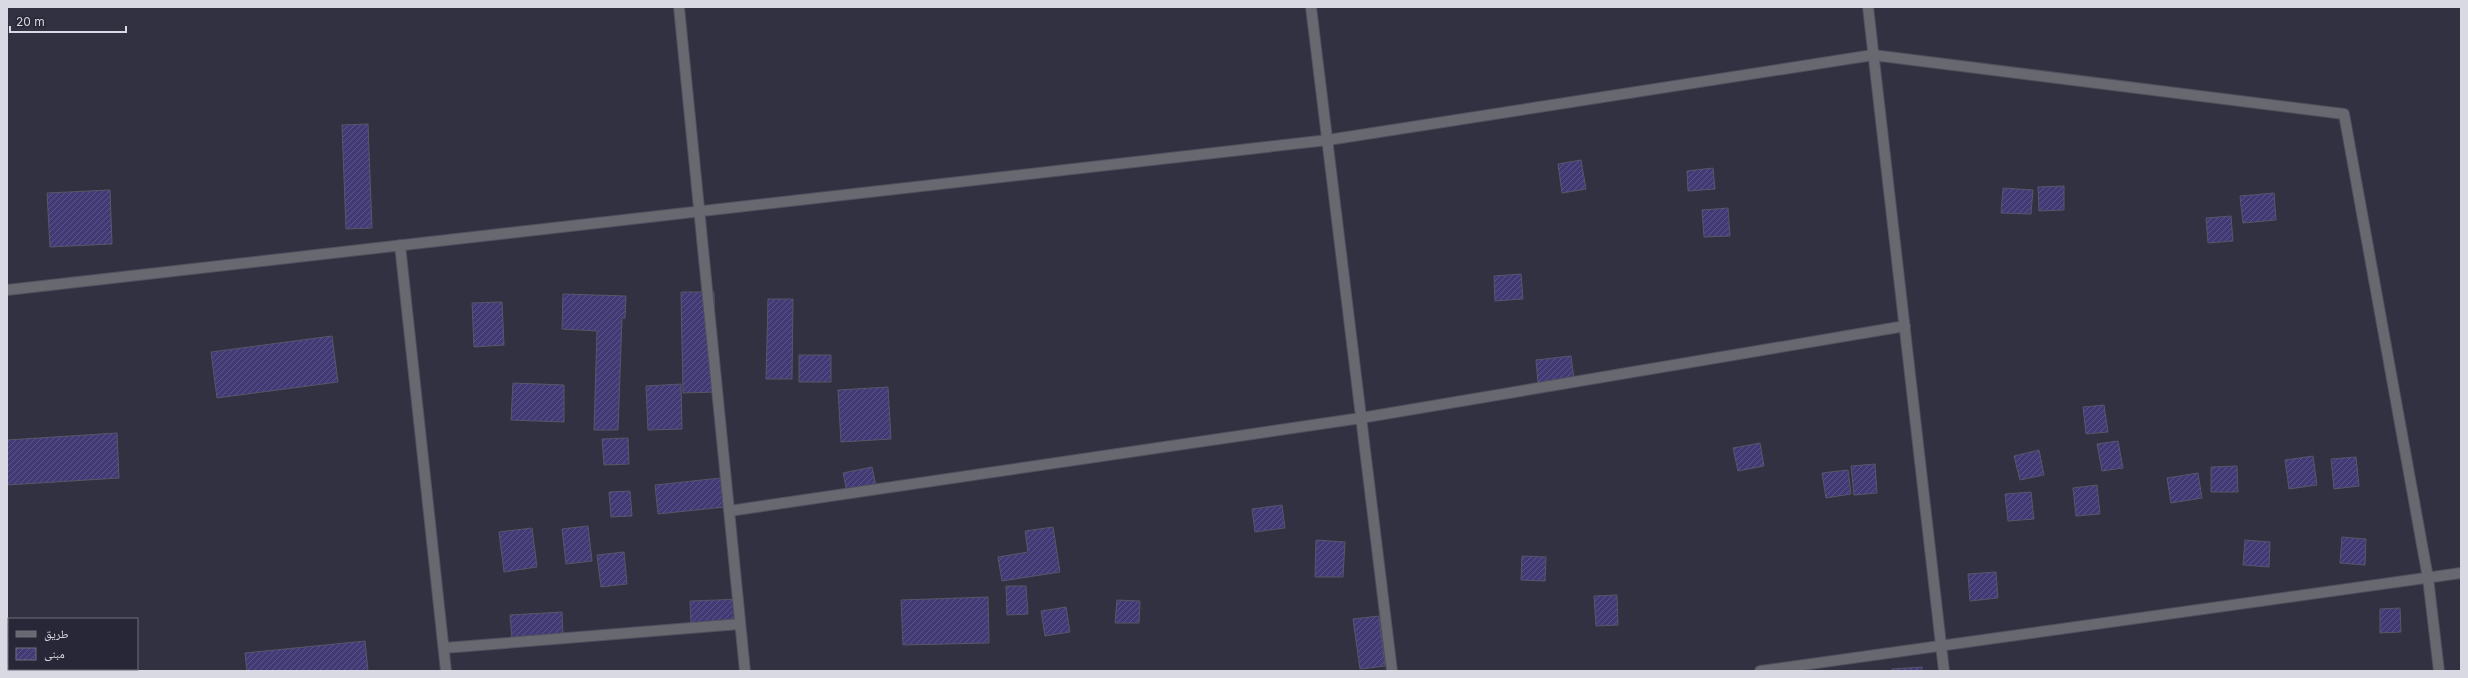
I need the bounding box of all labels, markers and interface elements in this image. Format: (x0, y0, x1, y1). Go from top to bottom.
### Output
scale bar (10, 8, 126, 34)
text: 20 m (16, 14, 45, 29)
legend (8, 618, 138, 670)
text: طريق (44, 626, 69, 641)
text: مبنى (44, 646, 65, 661)

